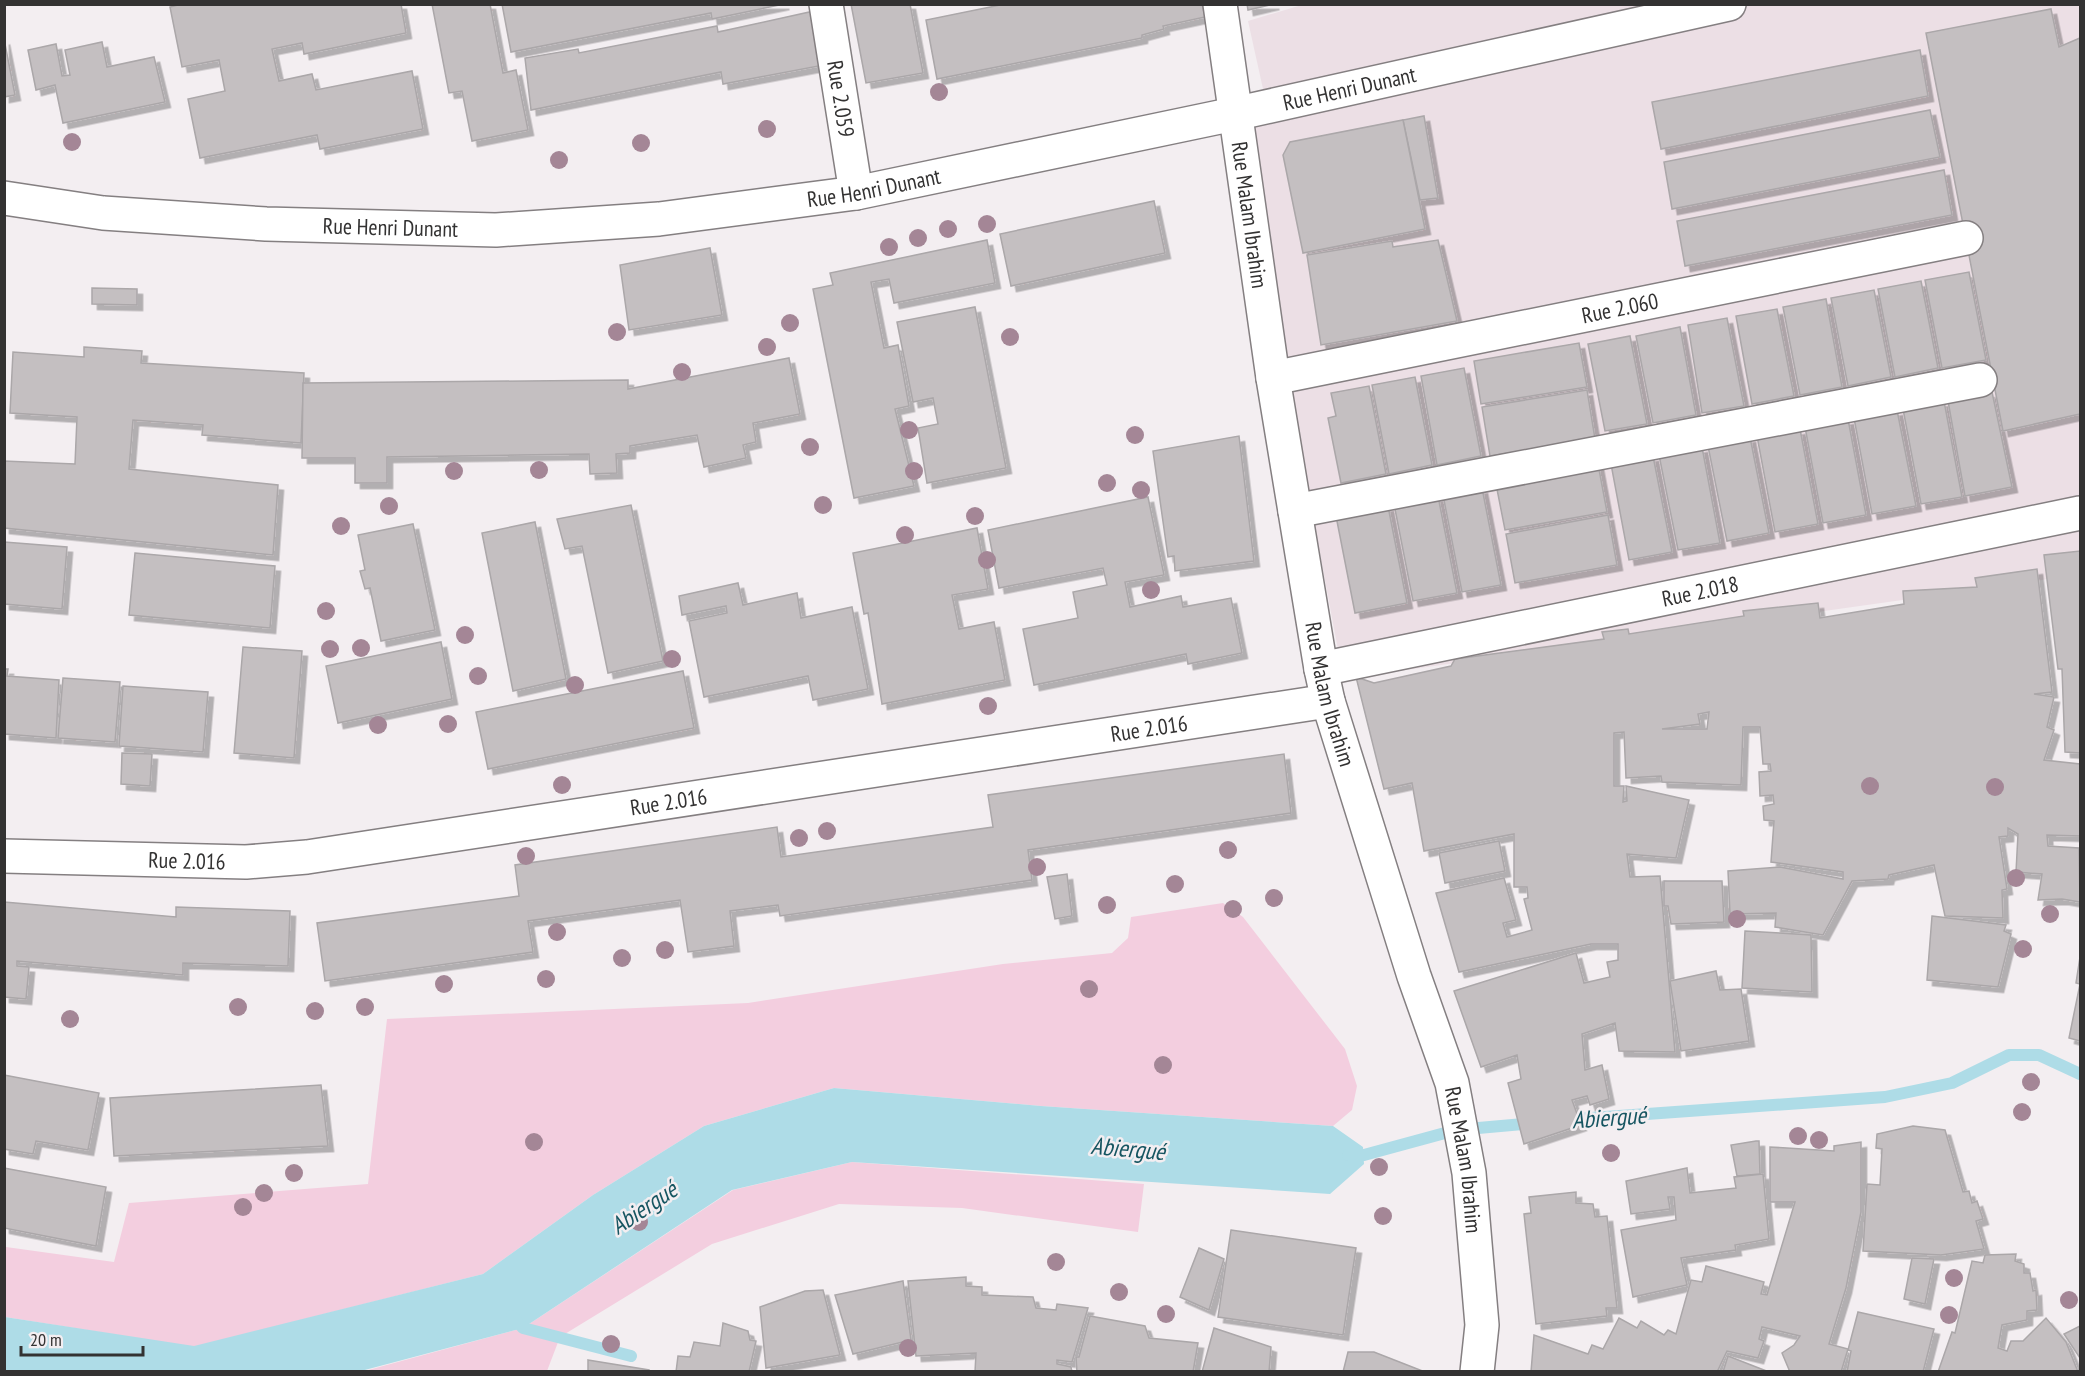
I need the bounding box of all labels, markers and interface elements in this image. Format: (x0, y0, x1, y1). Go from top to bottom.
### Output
street label: Rue 2.059 (821, 58, 861, 139)
street label: Rue Henri Dunant (1280, 60, 1418, 117)
street label: Rue Malam Ibrahim (1226, 140, 1274, 290)
street label: Rue Henri Dunant (805, 162, 943, 213)
street label: Rue Henri Dunant (322, 211, 458, 243)
street label: Rue 2.060 (1579, 286, 1661, 329)
street label: Rue 2.018 (1659, 570, 1741, 613)
street label: Rue Malam Ibrahim (1299, 620, 1362, 770)
street label: Rue 2.016 (1109, 709, 1189, 748)
street label: Rue 2.016 (628, 782, 709, 821)
street label: Rue 2.016 (148, 846, 226, 875)
street label: Rue Malam Ibrahim (1439, 1084, 1488, 1234)
water label: Abiergué (1571, 1099, 1649, 1136)
water label: Abiergué (1090, 1130, 1168, 1167)
water label: Abiergué (604, 1173, 685, 1241)
scale bar (21, 1319, 142, 1357)
text: 20 m (30, 1328, 62, 1351)

